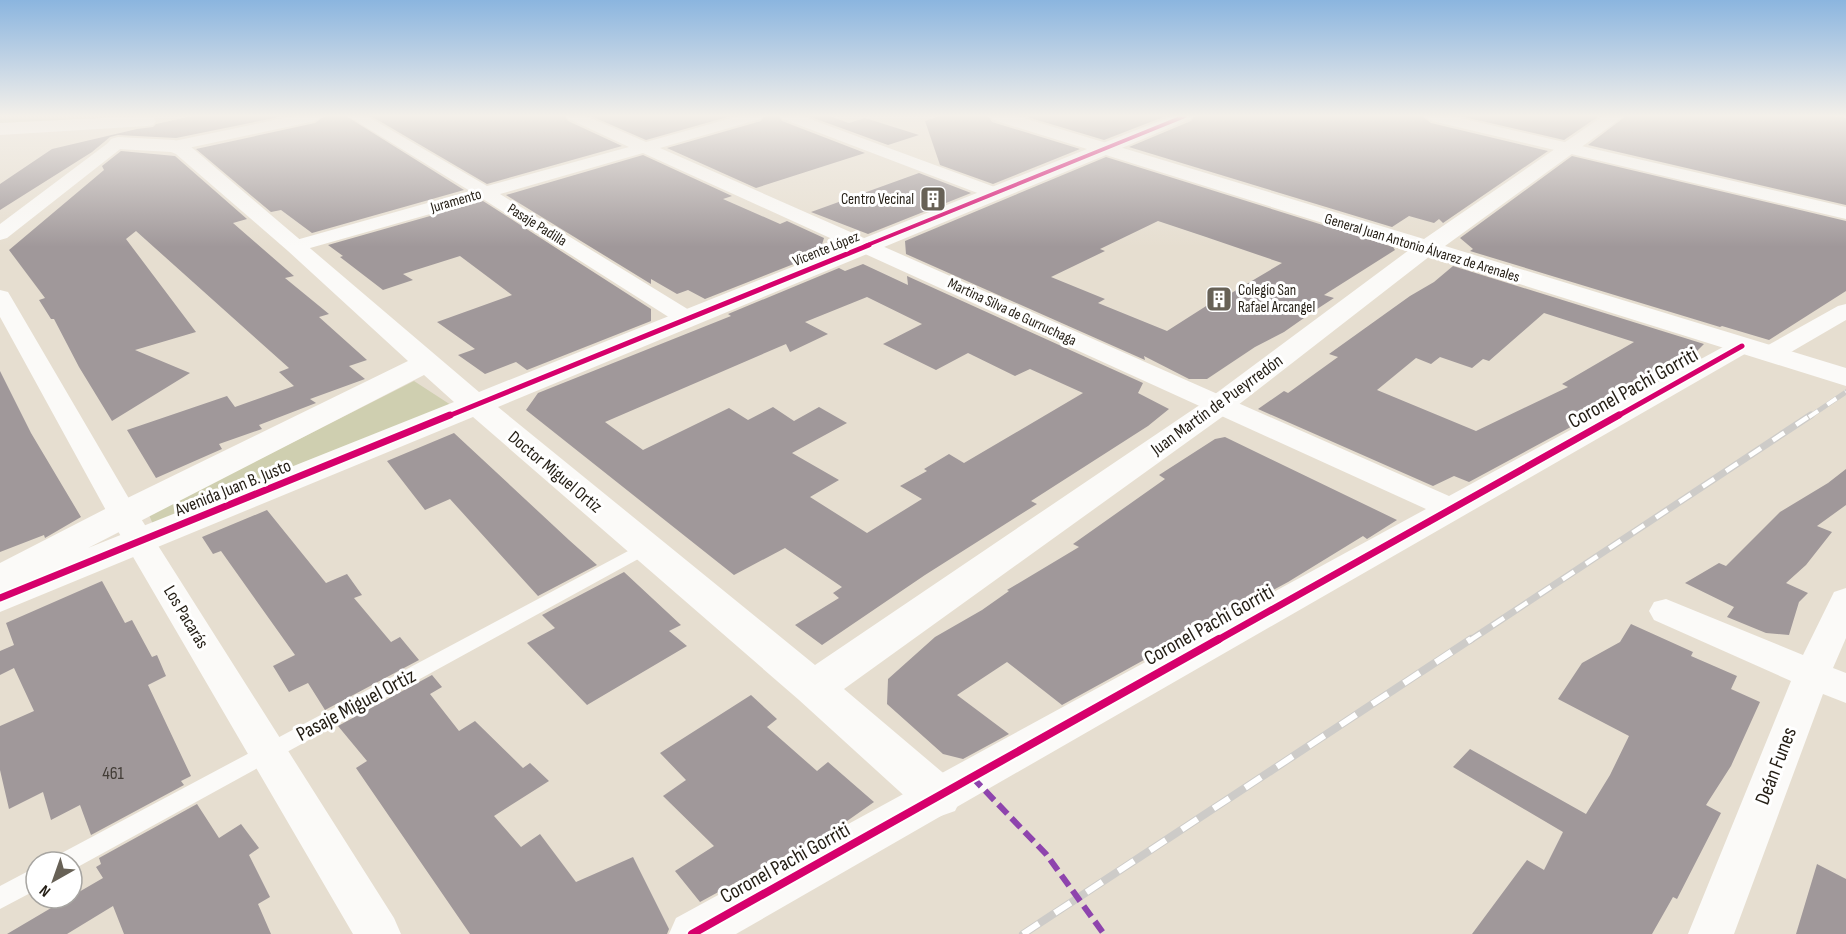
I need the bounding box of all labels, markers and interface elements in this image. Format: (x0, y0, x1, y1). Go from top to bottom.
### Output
building icon: Centro Vecinal (918, 184, 948, 214)
street label: Juramento (427, 185, 484, 218)
place label: Centro Vecinal (841, 190, 914, 209)
street label: Pasaje Padilla (504, 199, 570, 251)
street label: General Juan Antonio Álvarez de Arenales (1322, 209, 1522, 287)
street label: Vicente López (790, 227, 863, 271)
street label: Martina Silva de Gurruchaga (945, 274, 1080, 350)
place label: Colegio San Rafael Arcangel (1238, 281, 1315, 317)
building icon: Colegio San Rafael Arcangel (1204, 284, 1234, 314)
street label: Coronel Pachi Gorriti (1564, 342, 1702, 434)
street label: Juan Martín de Pueyrredón (1146, 350, 1287, 460)
street label: Doctor Miguel Ortiz (504, 427, 607, 518)
street label: Avenida Juan B. Justo (171, 455, 294, 521)
street label: Coronel Pachi Gorriti (1140, 579, 1278, 671)
street label: Los Pacarás (159, 582, 213, 652)
street label: Pasaje Miguel Ortiz (292, 663, 420, 747)
street label: Deán Funes (1750, 724, 1802, 808)
house number: 461 (102, 763, 125, 784)
street label: Coronel Pachi Gorriti (716, 817, 854, 909)
north arrow (24, 850, 84, 910)
text: N (36, 880, 55, 900)

